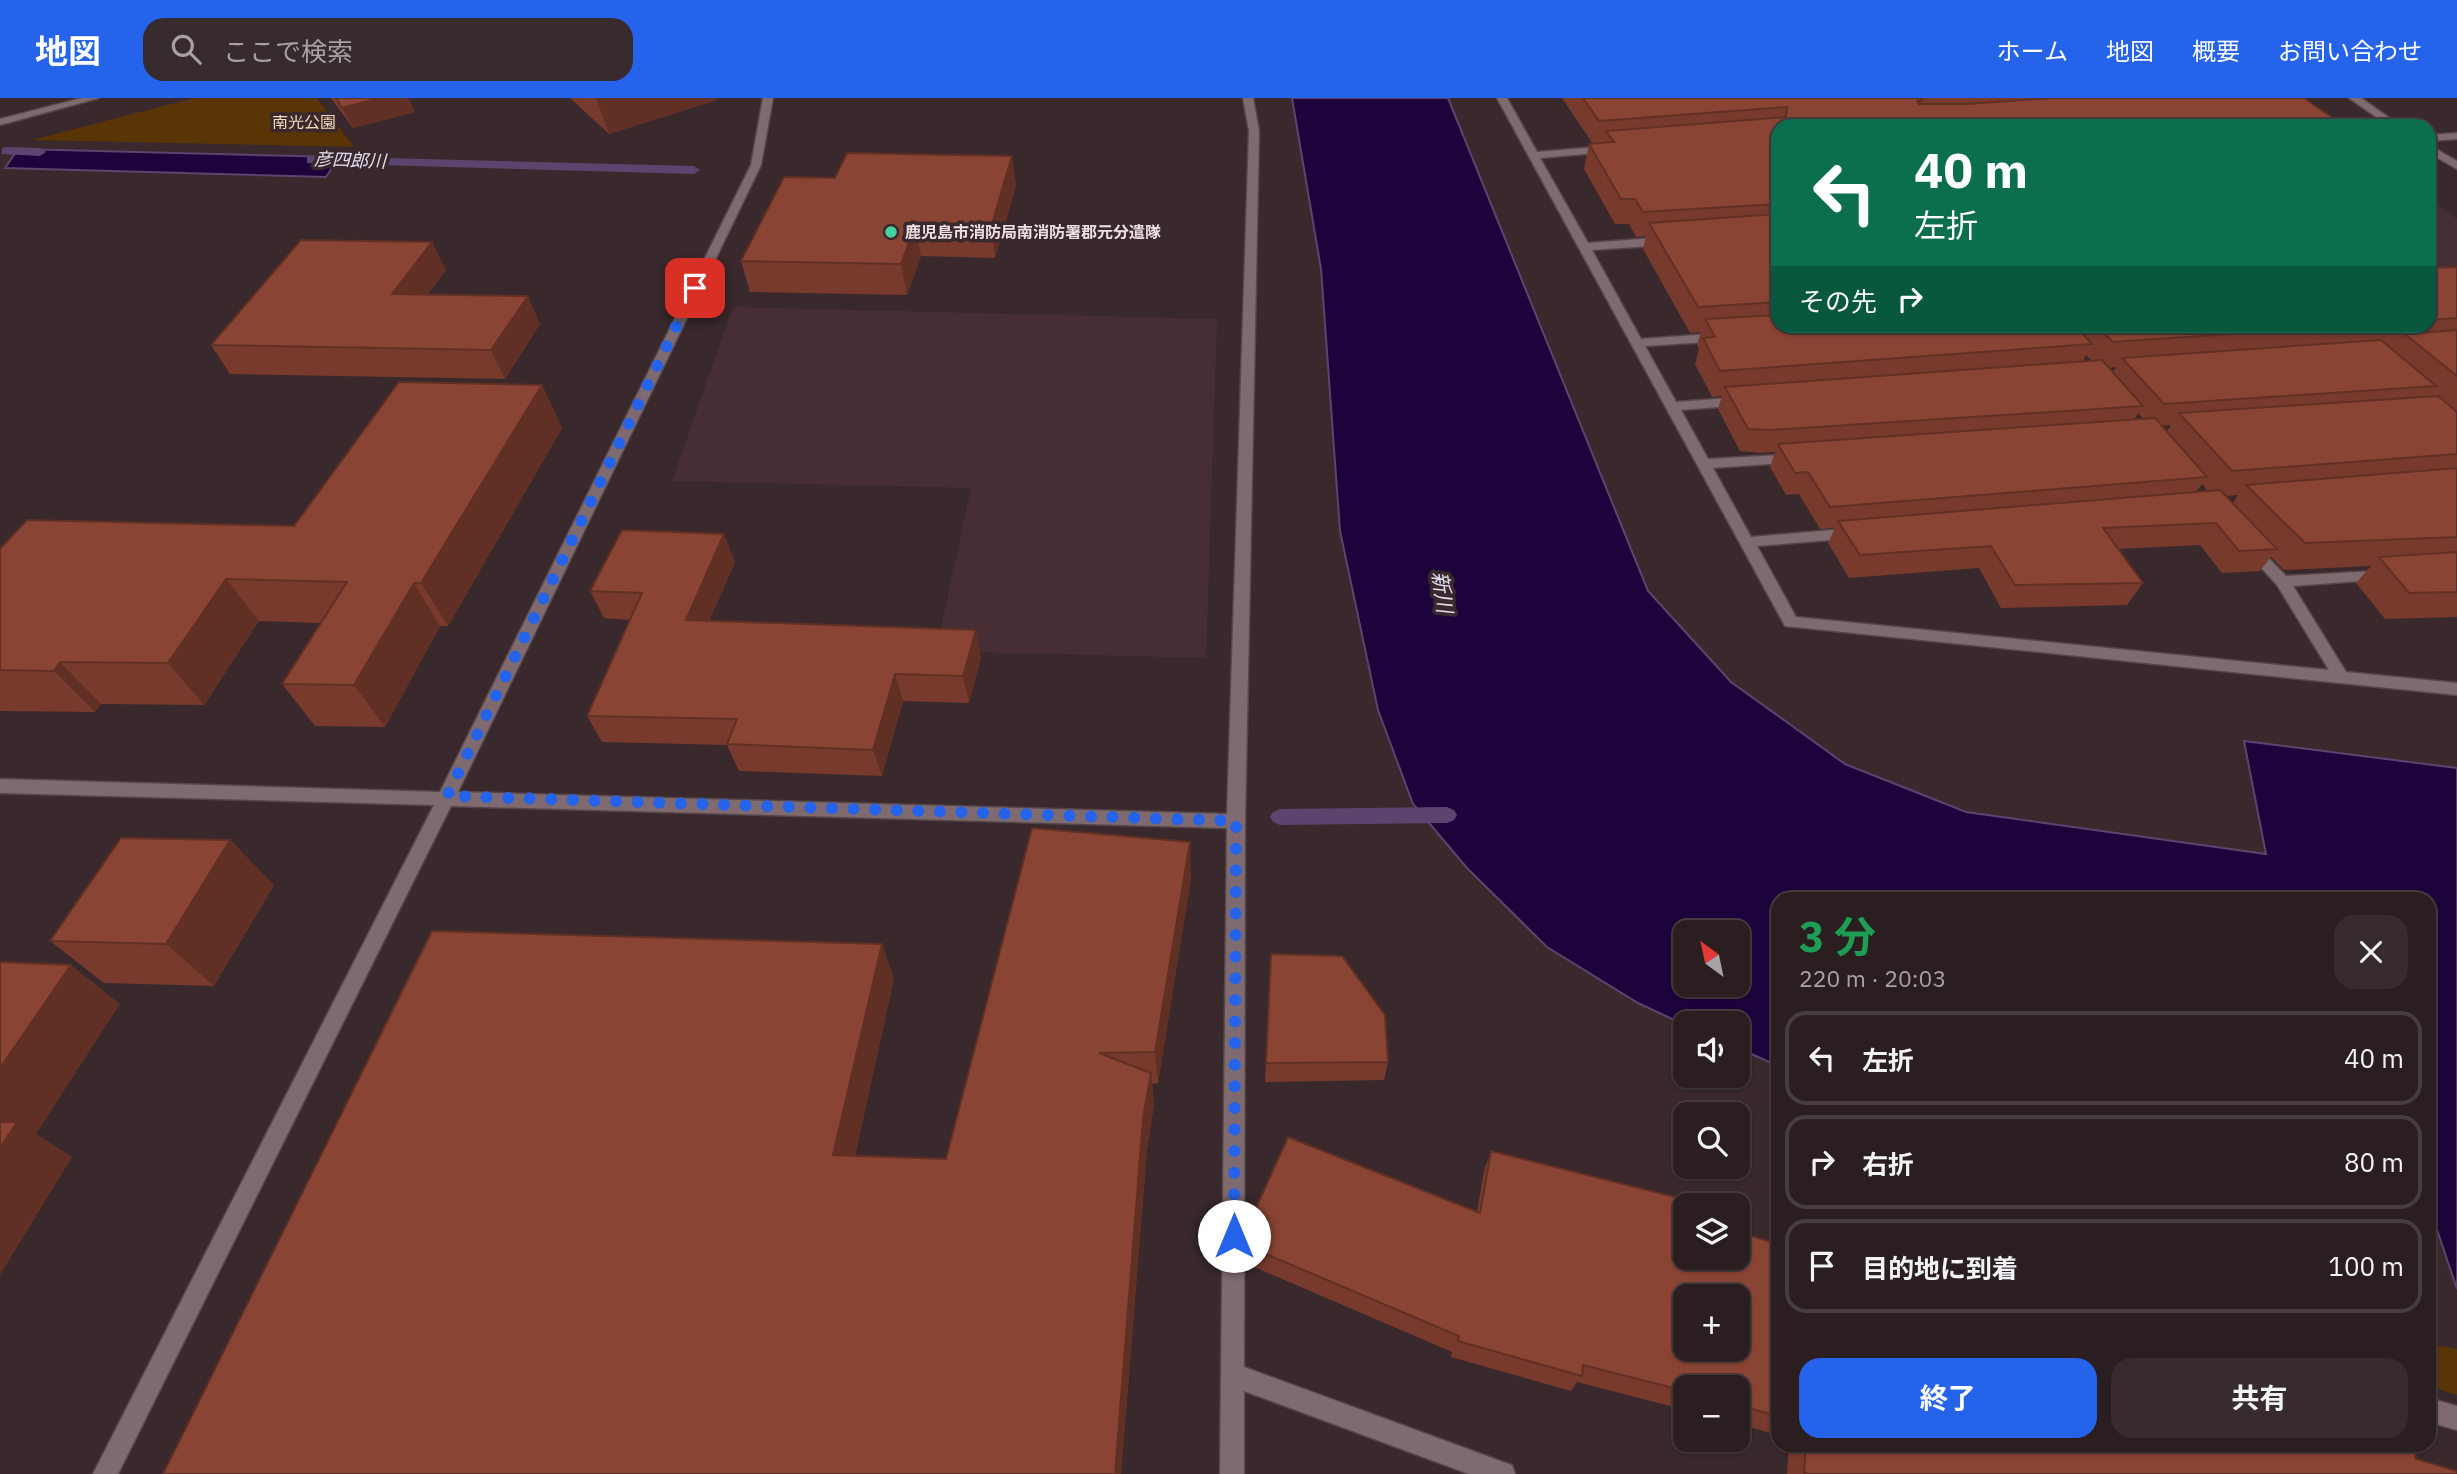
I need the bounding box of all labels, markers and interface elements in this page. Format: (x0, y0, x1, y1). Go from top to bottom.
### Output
search box (143, 18, 633, 81)
text: 地図 (35, 29, 101, 72)
icon: search (167, 30, 205, 68)
text: ここで検索 (223, 34, 353, 68)
text: ホーム (1997, 35, 2068, 67)
text: 地図 (2106, 35, 2154, 67)
text: 概要 (2192, 35, 2240, 67)
text: お問い合わせ (2278, 35, 2422, 67)
park label: 南光公園 (272, 112, 336, 132)
text: 40 m (1914, 138, 2028, 201)
water label: 彦四郎川 (314, 147, 388, 173)
icon: left (1799, 147, 1890, 238)
text: 左折 (1914, 204, 1978, 246)
place label: 鹿児島市消防局南消防署郡元分遣隊 (905, 222, 1161, 242)
marker: 鹿児島市消防局南消防署郡元分遣隊 (883, 224, 899, 240)
pin (665, 258, 725, 318)
icon: arrive (676, 269, 714, 307)
icon: right (1891, 280, 1929, 318)
text: その先 (1799, 284, 1877, 318)
water label: 新川 (1426, 569, 1460, 617)
text: 3 分 (1799, 909, 1876, 964)
button: close (2334, 915, 2408, 989)
north arrow (1673, 920, 1750, 998)
map controls (1673, 920, 1750, 1452)
text: 220 m · 20:03 (1799, 963, 1946, 993)
button: sound (1673, 1011, 1750, 1088)
icon: left (1803, 1039, 1841, 1077)
text: 40 m (2344, 1041, 2404, 1075)
text: 左折 (1862, 1043, 1914, 1077)
button: search (1673, 1102, 1750, 1179)
icon: right (1803, 1143, 1841, 1181)
text: 80 m (2344, 1145, 2404, 1179)
text: 右折 (1862, 1147, 1914, 1181)
button: layers (1673, 1193, 1750, 1270)
position arrow (1197, 1199, 1271, 1273)
icon: arrive (1803, 1247, 1841, 1285)
text: 100 m (2328, 1249, 2404, 1283)
text: 目的地に到着 (1862, 1251, 2018, 1285)
button: + (1673, 1284, 1750, 1361)
button: 終了 (1799, 1358, 2097, 1438)
button: 共有 (2111, 1358, 2408, 1438)
button: − (1673, 1375, 1750, 1452)

